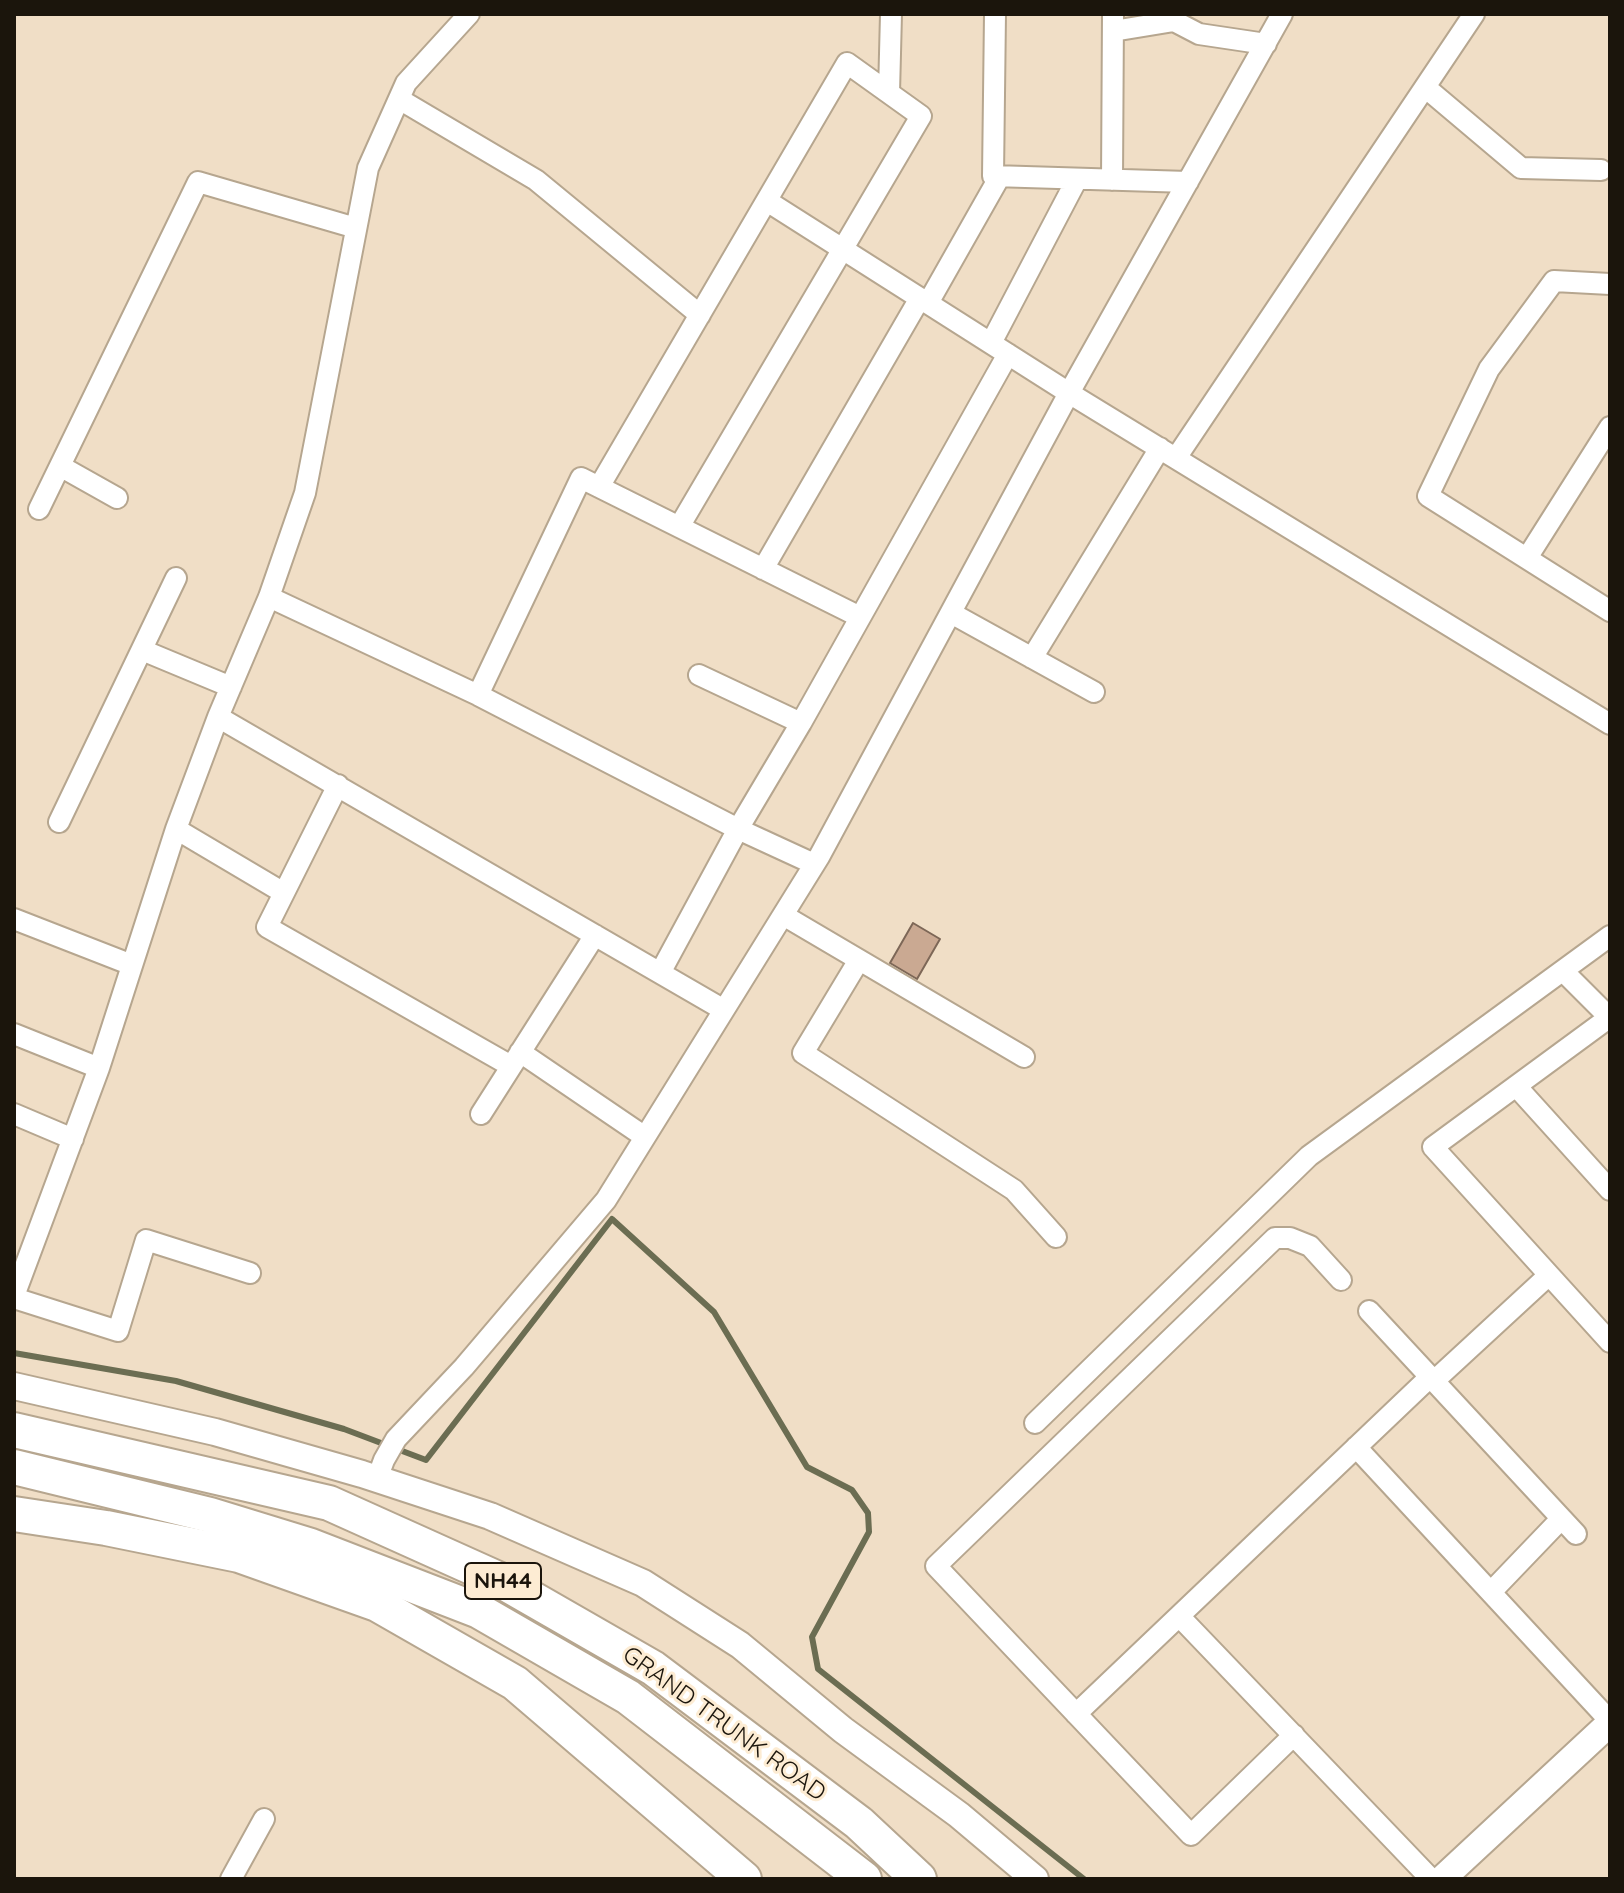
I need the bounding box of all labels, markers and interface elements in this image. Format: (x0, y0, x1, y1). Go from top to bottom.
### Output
road number: NH44 (465, 1563, 541, 1599)
street label: GRAND TRUNK ROAD (617, 1641, 831, 1807)

